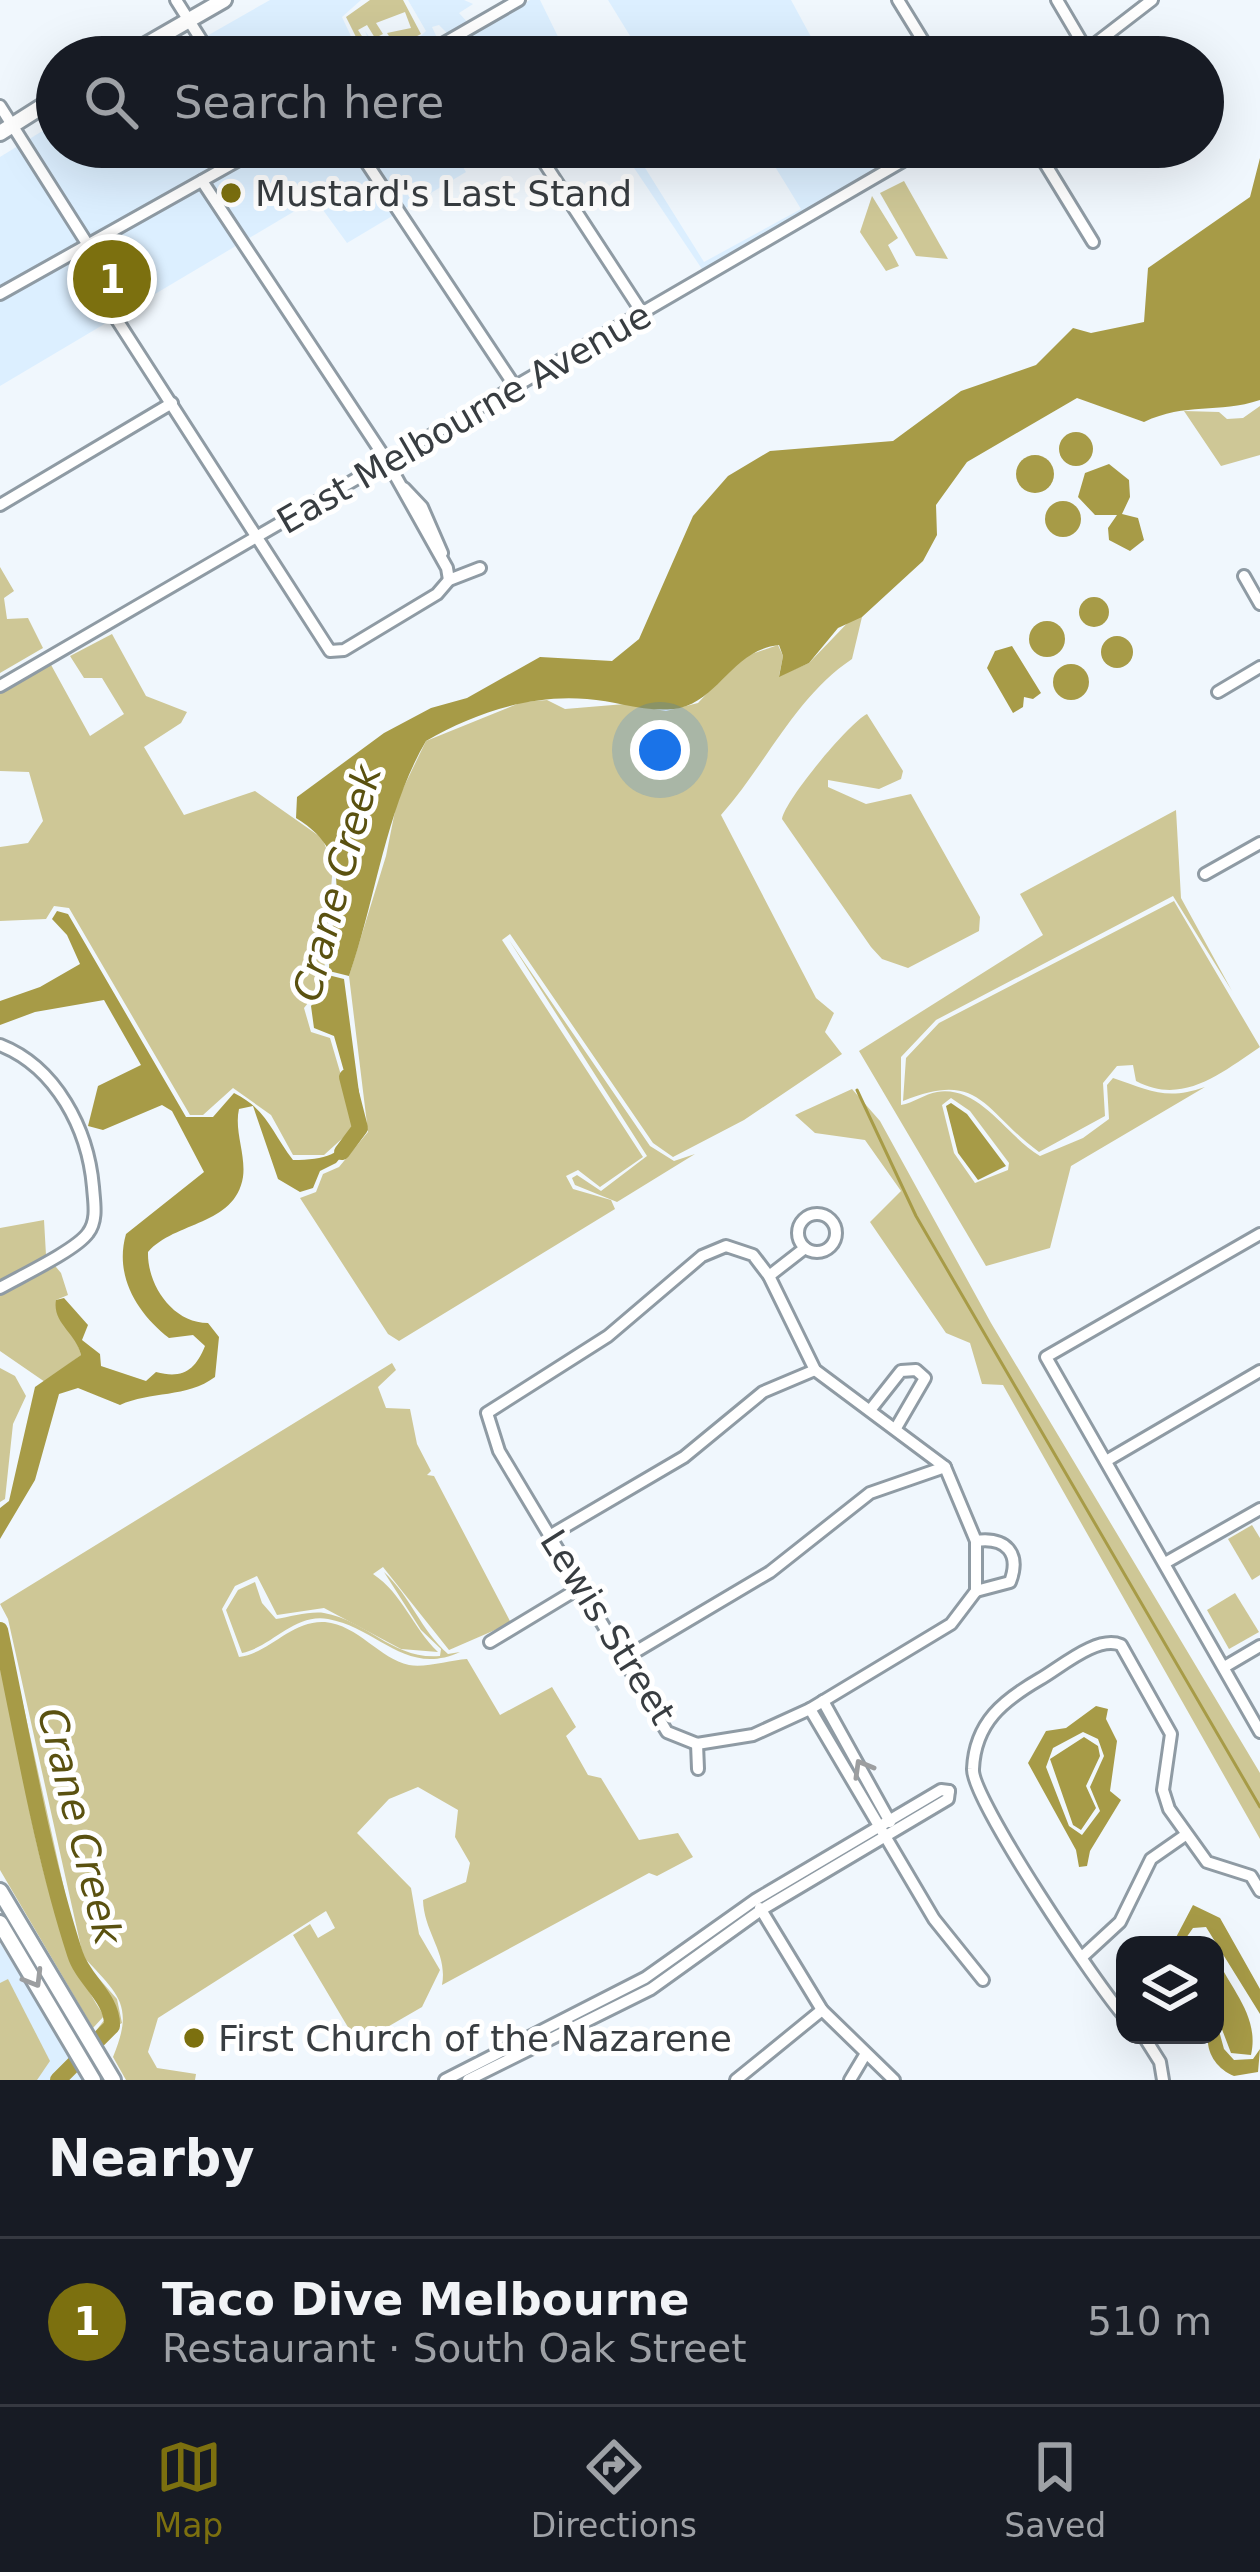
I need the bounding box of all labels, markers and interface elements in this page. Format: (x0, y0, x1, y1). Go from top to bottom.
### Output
search box (36, 36, 1224, 168)
icon: search (78, 69, 144, 135)
text: Search here (174, 76, 444, 129)
place label: Mustard's Last Stand (255, 173, 632, 214)
marker: Mustard's Last Stand (218, 180, 244, 206)
pin: 1 (73, 234, 151, 324)
street label: East Melbourne Avenue (270, 294, 658, 542)
your location (630, 720, 690, 780)
water label: Crane Creek (284, 759, 390, 1006)
street label: Lewis Street (532, 1523, 684, 1731)
water label: Crane Creek (29, 1703, 131, 1950)
one-way arrow (854, 1759, 876, 1781)
map controls (1116, 1936, 1224, 2044)
button: layers (1116, 1936, 1224, 2044)
one-way arrow (19, 1967, 42, 1988)
place label: First Church of the Nazarene (218, 2018, 732, 2059)
marker: First Church of the Nazarene (181, 2025, 207, 2051)
text: Nearby (48, 2129, 255, 2188)
text: Taco Dive Melbourne (162, 2273, 689, 2326)
text: 1 (73, 2299, 101, 2344)
text: 510 m (1087, 2299, 1212, 2344)
text: Restaurant · South Oak Street (162, 2326, 747, 2371)
tab: Map (154, 2434, 223, 2545)
tab: Directions (531, 2434, 697, 2545)
tab: Saved (1004, 2434, 1106, 2545)

